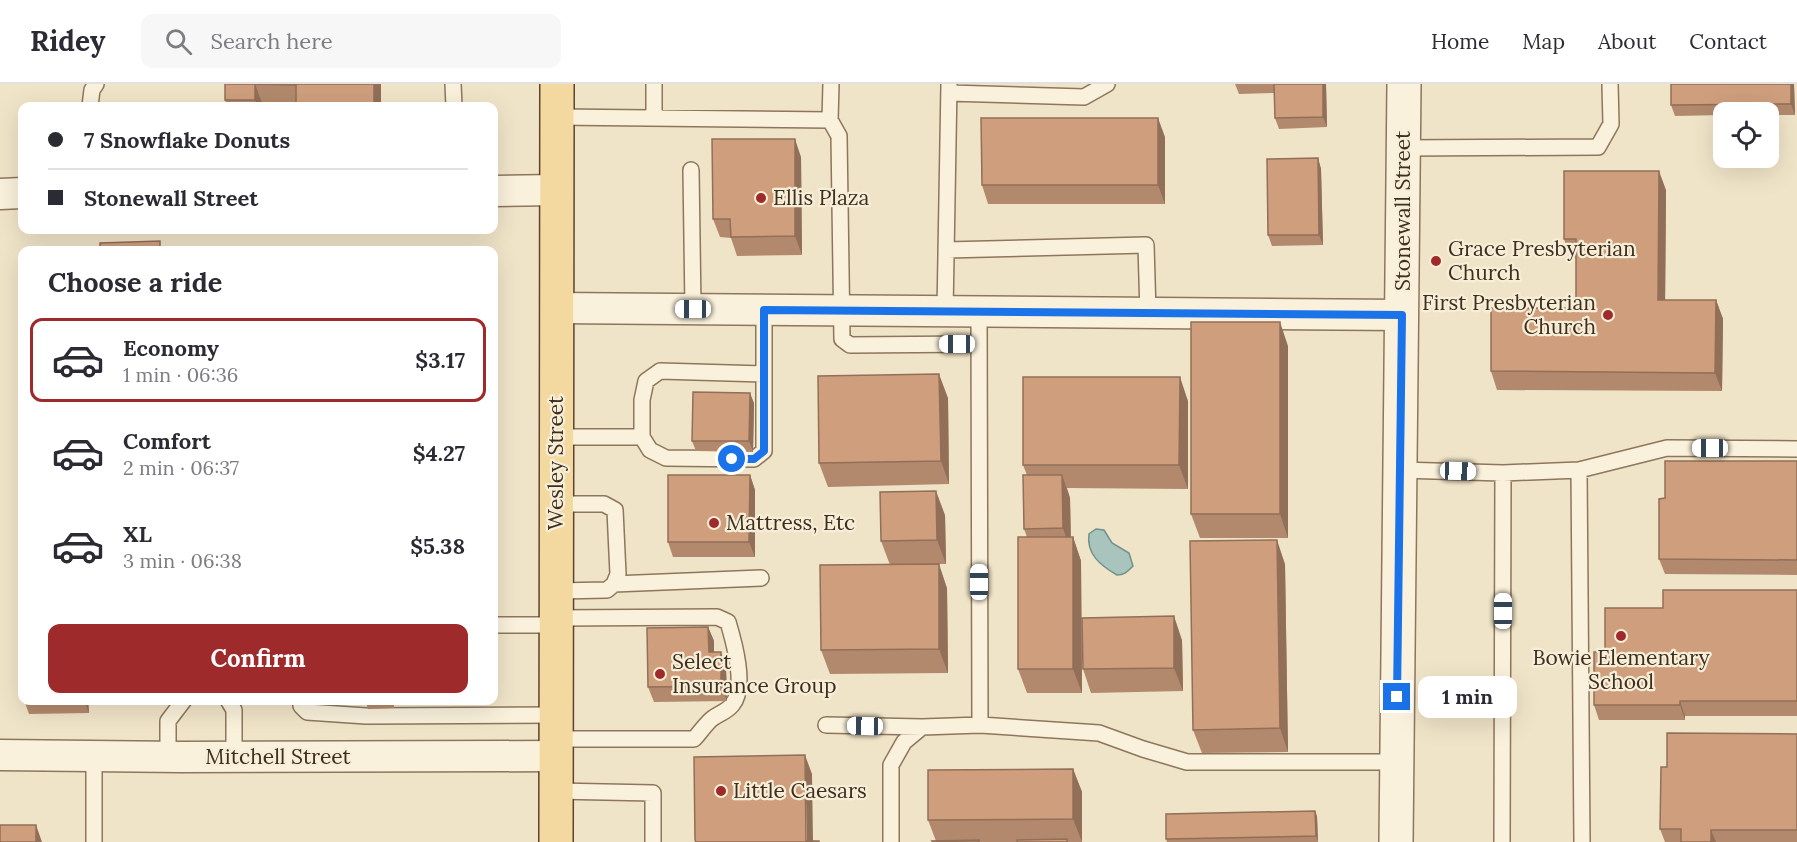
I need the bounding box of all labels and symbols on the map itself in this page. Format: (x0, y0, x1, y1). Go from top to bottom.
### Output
street label: Stonewall Street (1389, 130, 1416, 291)
place label: Ellis Plaza (773, 184, 870, 211)
marker: Ellis Plaza (754, 191, 768, 205)
place label: Grace Presbyterian Church (1448, 235, 1636, 286)
marker: Grace Presbyterian Church (1429, 254, 1443, 268)
place label: First Presbyterian Church (1422, 289, 1596, 340)
car (675, 300, 711, 318)
marker: First Presbyterian Church (1601, 308, 1615, 322)
car (939, 335, 975, 353)
street label: Wesley Street (542, 395, 569, 530)
car (1692, 439, 1728, 457)
route start (718, 445, 745, 472)
car (1440, 461, 1476, 481)
place label: Mattress, Etc (726, 509, 855, 536)
marker: Mattress, Etc (707, 516, 721, 530)
car (970, 564, 988, 600)
car (1494, 593, 1512, 629)
marker: Bowie Elementary School (1614, 629, 1628, 643)
place label: Bowie Elementary School (1532, 644, 1710, 695)
place label: Select Insurance Group (672, 648, 837, 699)
marker: Select Insurance Group (653, 667, 667, 681)
callout: 1 min (1418, 676, 1517, 718)
route end (1383, 683, 1410, 710)
car (847, 717, 883, 735)
street label: Mitchell Street (205, 743, 351, 770)
place label: Little Caesars (733, 777, 867, 804)
marker: Little Caesars (714, 784, 728, 798)

